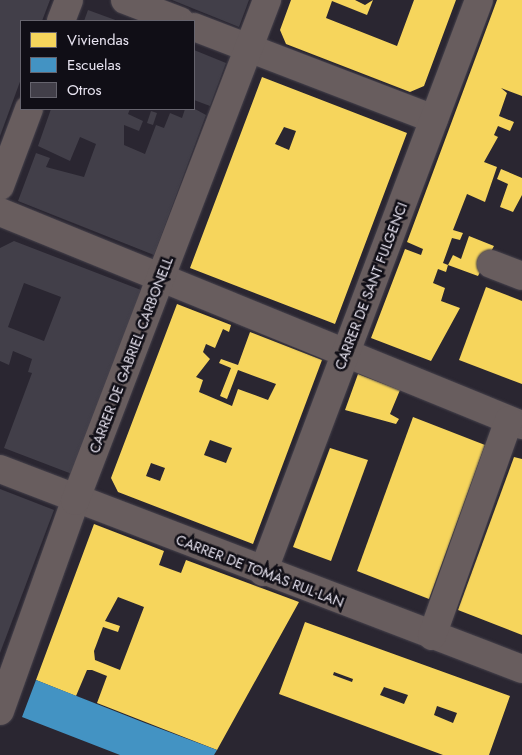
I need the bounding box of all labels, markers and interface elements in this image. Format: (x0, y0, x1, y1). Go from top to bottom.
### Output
legend (20, 20, 195, 110)
text: Viviendas (67, 29, 129, 51)
text: Escuelas (67, 54, 121, 76)
text: Otros (67, 79, 102, 101)
street label: CARRER DE SANT FULGENCI (331, 200, 411, 372)
street label: CARRER DE GABRIEL CARBONELL (86, 254, 176, 456)
street label: CARRER DE TOMÀS RUL·LAN (174, 531, 346, 611)

